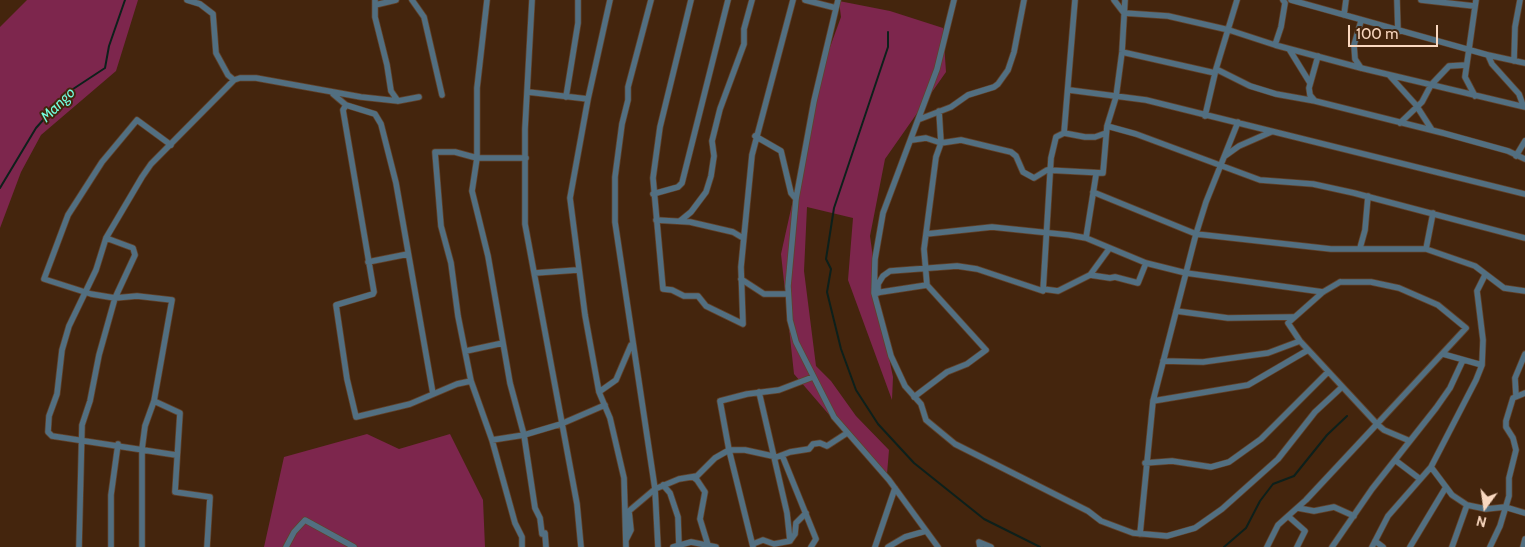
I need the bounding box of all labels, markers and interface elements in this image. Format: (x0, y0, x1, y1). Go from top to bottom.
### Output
scale bar (1350, 15, 1440, 47)
text: 100 m (1356, 25, 1398, 43)
water label: Mango (37, 84, 79, 126)
north arrow (1460, 482, 1510, 532)
text: N (1474, 512, 1488, 531)

